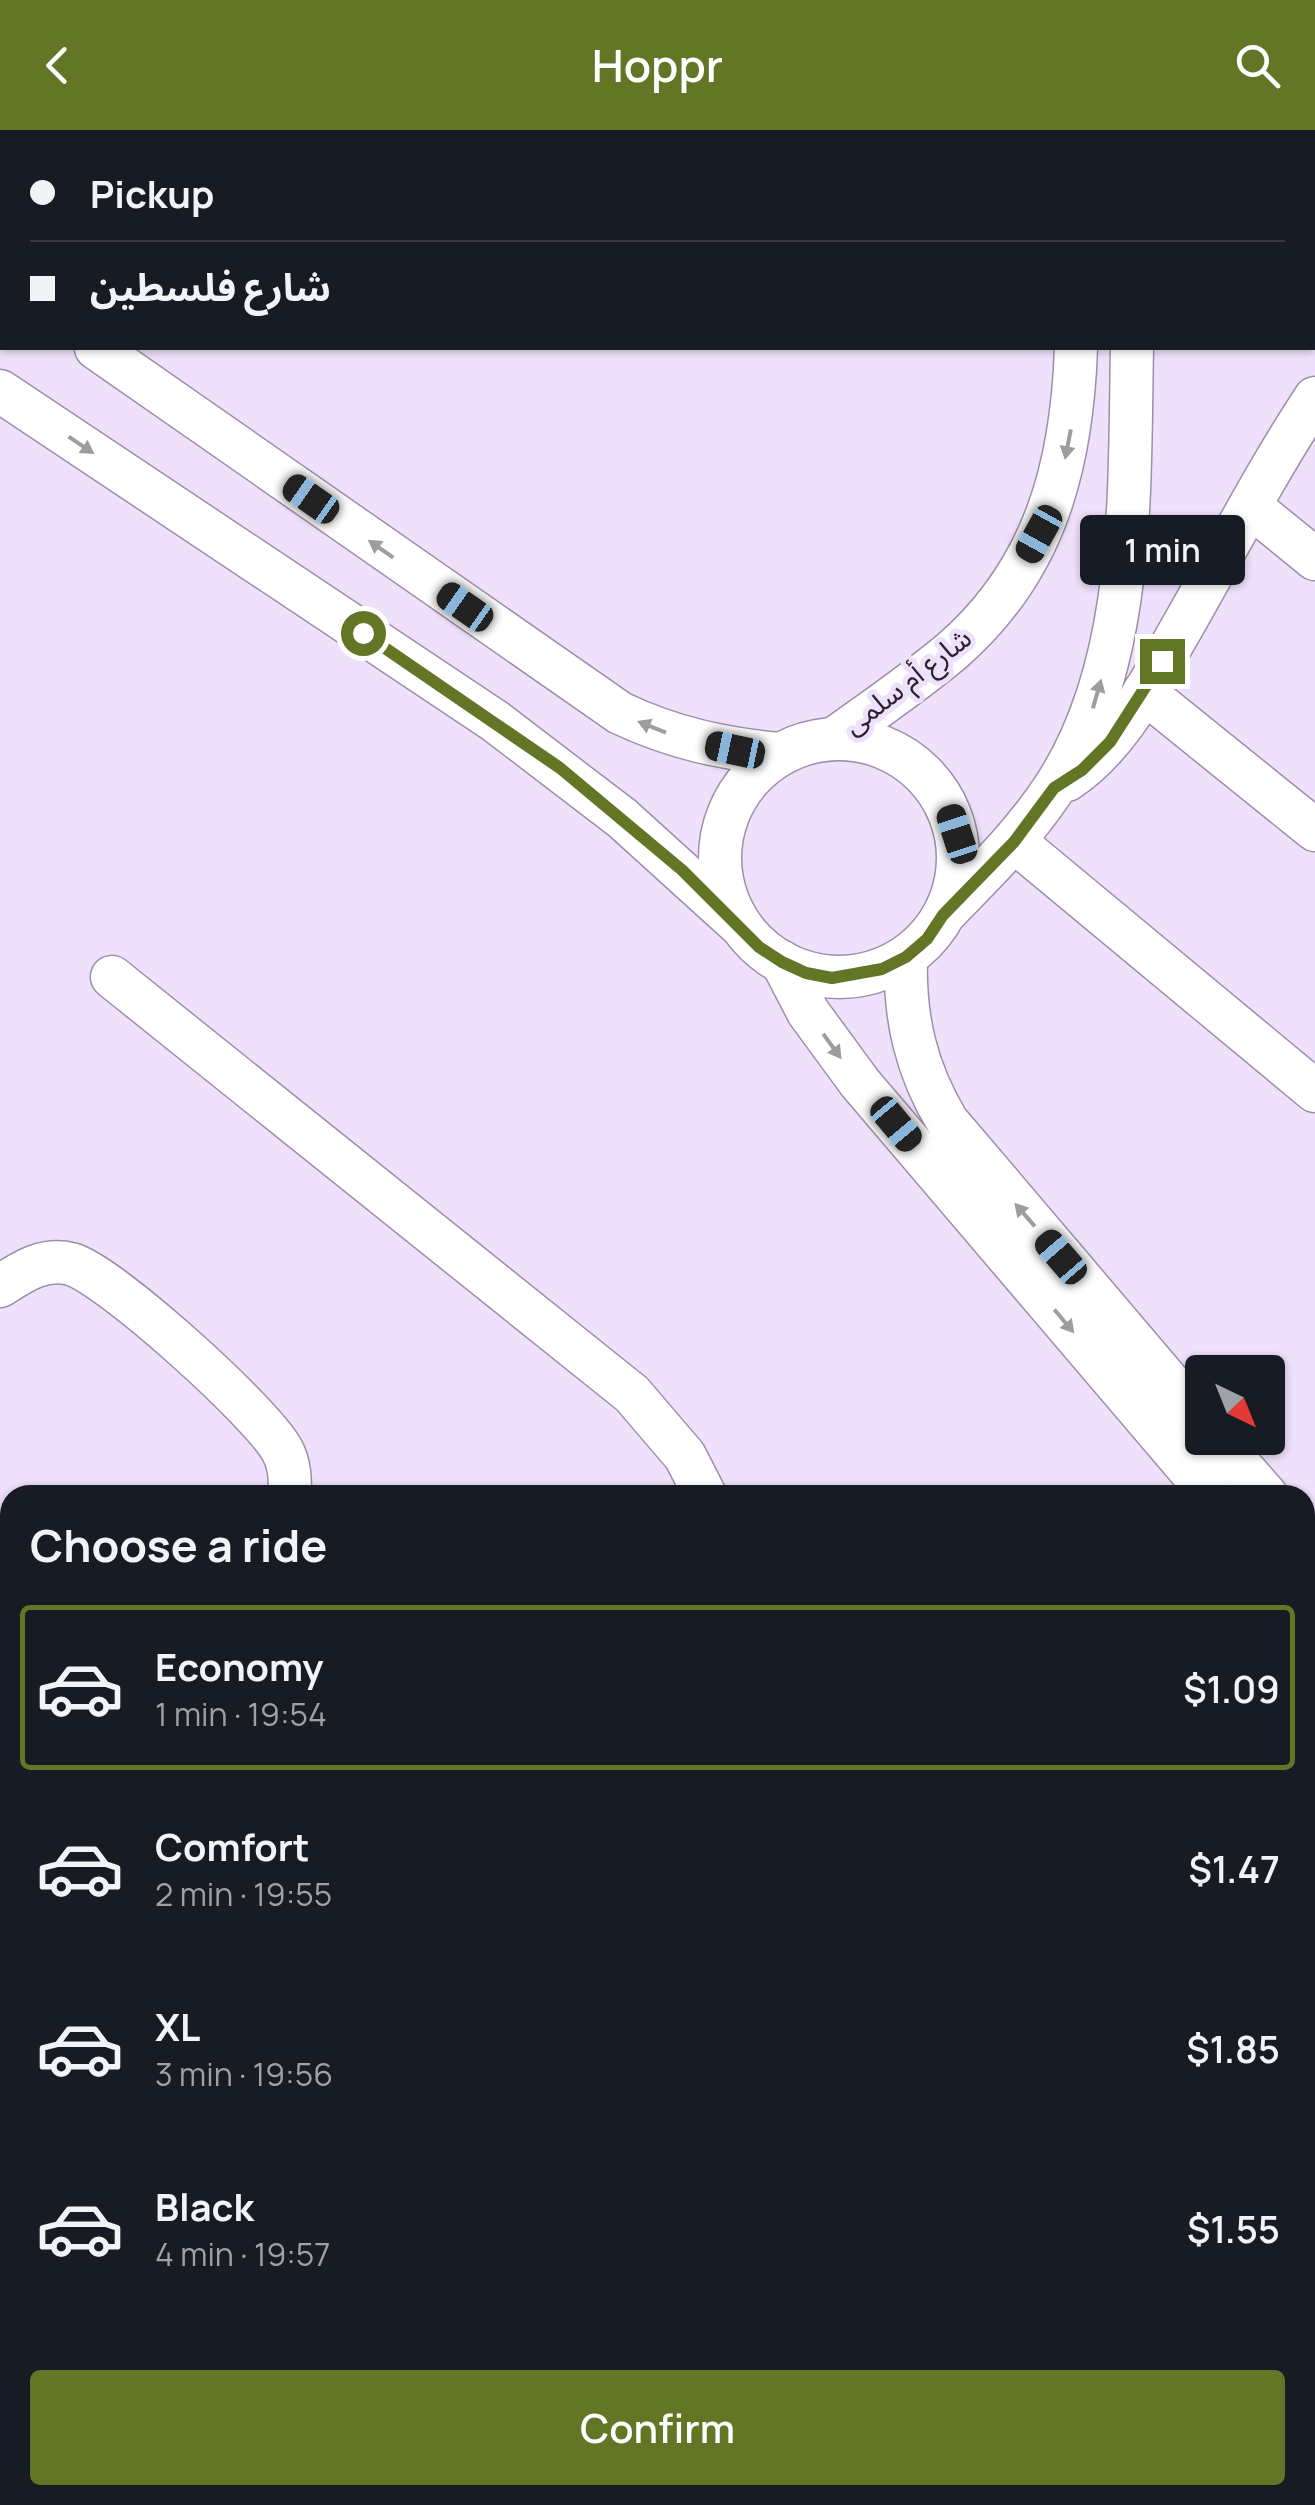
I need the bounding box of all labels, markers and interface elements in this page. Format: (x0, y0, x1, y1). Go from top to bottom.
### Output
text: Hoppr (592, 34, 723, 96)
icon: back (30, 38, 85, 93)
icon: search (1230, 38, 1285, 93)
text: Pickup (90, 167, 214, 219)
text: شارع فلسطين (90, 260, 331, 312)
one-way arrow (1060, 429, 1075, 461)
one-way arrow (68, 435, 95, 454)
car (278, 470, 344, 528)
car (1011, 500, 1067, 568)
callout: 1 min (1080, 516, 1244, 586)
text: 1 min (1124, 528, 1201, 572)
one-way arrow (368, 539, 395, 559)
car (432, 578, 498, 636)
route start (341, 611, 386, 656)
street label: شارع أم سلمى (834, 618, 980, 745)
route end (1140, 639, 1185, 684)
one-way arrow (1090, 679, 1105, 709)
one-way arrow (637, 719, 667, 735)
car (703, 729, 767, 771)
car (933, 801, 981, 867)
one-way arrow (821, 1033, 841, 1059)
car (865, 1091, 927, 1157)
one-way arrow (1015, 1202, 1037, 1227)
car (1030, 1225, 1092, 1289)
one-way arrow (1052, 1308, 1074, 1333)
north arrow (1185, 1355, 1285, 1455)
map controls (1185, 1355, 1285, 1455)
text: Choose a ride (30, 1514, 327, 1576)
text: Economy (155, 1640, 324, 1692)
icon: car (35, 1643, 125, 1733)
text: $1.09 (1183, 1662, 1280, 1714)
text: 1 min · 19:54 (155, 1692, 327, 1736)
text: Comfort (155, 1820, 309, 1872)
icon: car (35, 1823, 125, 1913)
text: $1.47 (1188, 1842, 1280, 1894)
text: 2 min · 19:55 (155, 1872, 332, 1916)
text: XL (155, 2000, 200, 2052)
icon: car (35, 2003, 125, 2093)
text: $1.85 (1186, 2022, 1280, 2074)
text: 3 min · 19:56 (155, 2052, 333, 2096)
text: Black (155, 2180, 254, 2232)
icon: car (35, 2183, 125, 2273)
text: $1.55 (1187, 2202, 1280, 2254)
text: 4 min · 19:57 (155, 2232, 330, 2276)
button: Confirm (30, 2370, 1285, 2485)

